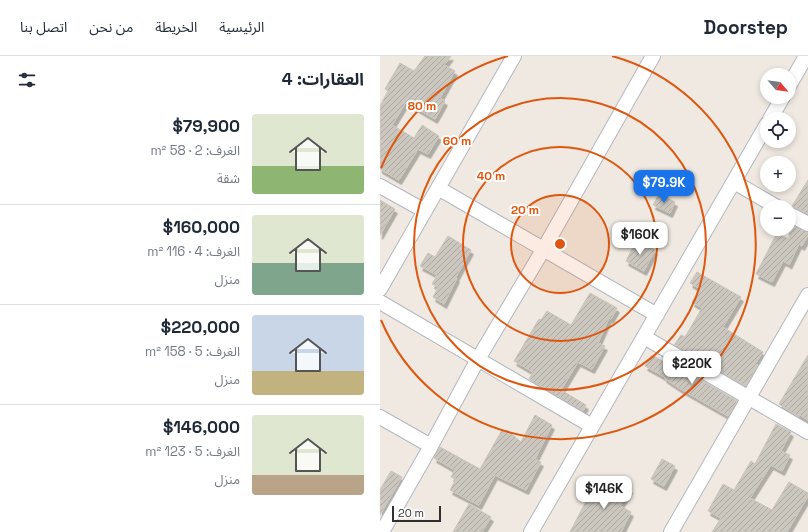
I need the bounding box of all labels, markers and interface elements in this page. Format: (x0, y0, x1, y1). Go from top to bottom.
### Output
text: Doorstep (704, 15, 788, 40)
text: اتصل بنا (20, 18, 67, 36)
text: من نحن (89, 18, 133, 36)
text: الخريطة (155, 18, 197, 36)
text: الرئيسية (219, 18, 264, 36)
text: العقارات: 4 (282, 68, 364, 90)
north arrow (760, 68, 796, 104)
map controls (760, 68, 796, 236)
icon: filters (16, 69, 38, 91)
text: 80 m (408, 98, 436, 114)
button: locate (760, 112, 796, 148)
text: $79,900 (172, 115, 240, 137)
icon: home (284, 130, 332, 178)
text: 60 m (443, 133, 471, 149)
text: الغرف: 2 · 58 m² (150, 142, 240, 159)
button: + (760, 156, 796, 192)
text: 40 m (477, 168, 505, 184)
text: شقة (217, 170, 240, 187)
pin: $79.9K (631, 170, 697, 204)
text: $79.9K (642, 174, 686, 191)
button: − (760, 200, 796, 236)
text: 20 m (511, 202, 539, 218)
text: $160,000 (163, 216, 240, 238)
pin: $160K (612, 222, 668, 256)
text: $160K (621, 226, 659, 243)
icon: home (284, 231, 332, 279)
centre of rings (553, 237, 567, 251)
text: الغرف: 4 · 116 m² (147, 243, 240, 260)
text: منزل (215, 271, 240, 288)
text: $220,000 (161, 316, 240, 338)
icon: home (284, 331, 332, 379)
text: الغرف: 5 · 158 m² (145, 343, 240, 360)
pin: $220K (664, 351, 720, 385)
text: $220K (672, 355, 712, 372)
text: منزل (215, 371, 240, 388)
text: $146,000 (163, 416, 240, 438)
icon: home (284, 431, 332, 479)
text: الغرف: 5 · 123 m² (145, 443, 240, 460)
text: منزل (215, 471, 240, 488)
pin: $146K (576, 476, 632, 510)
text: $146K (585, 480, 623, 497)
scale bar (392, 504, 441, 523)
text: 20 m (398, 506, 424, 520)

